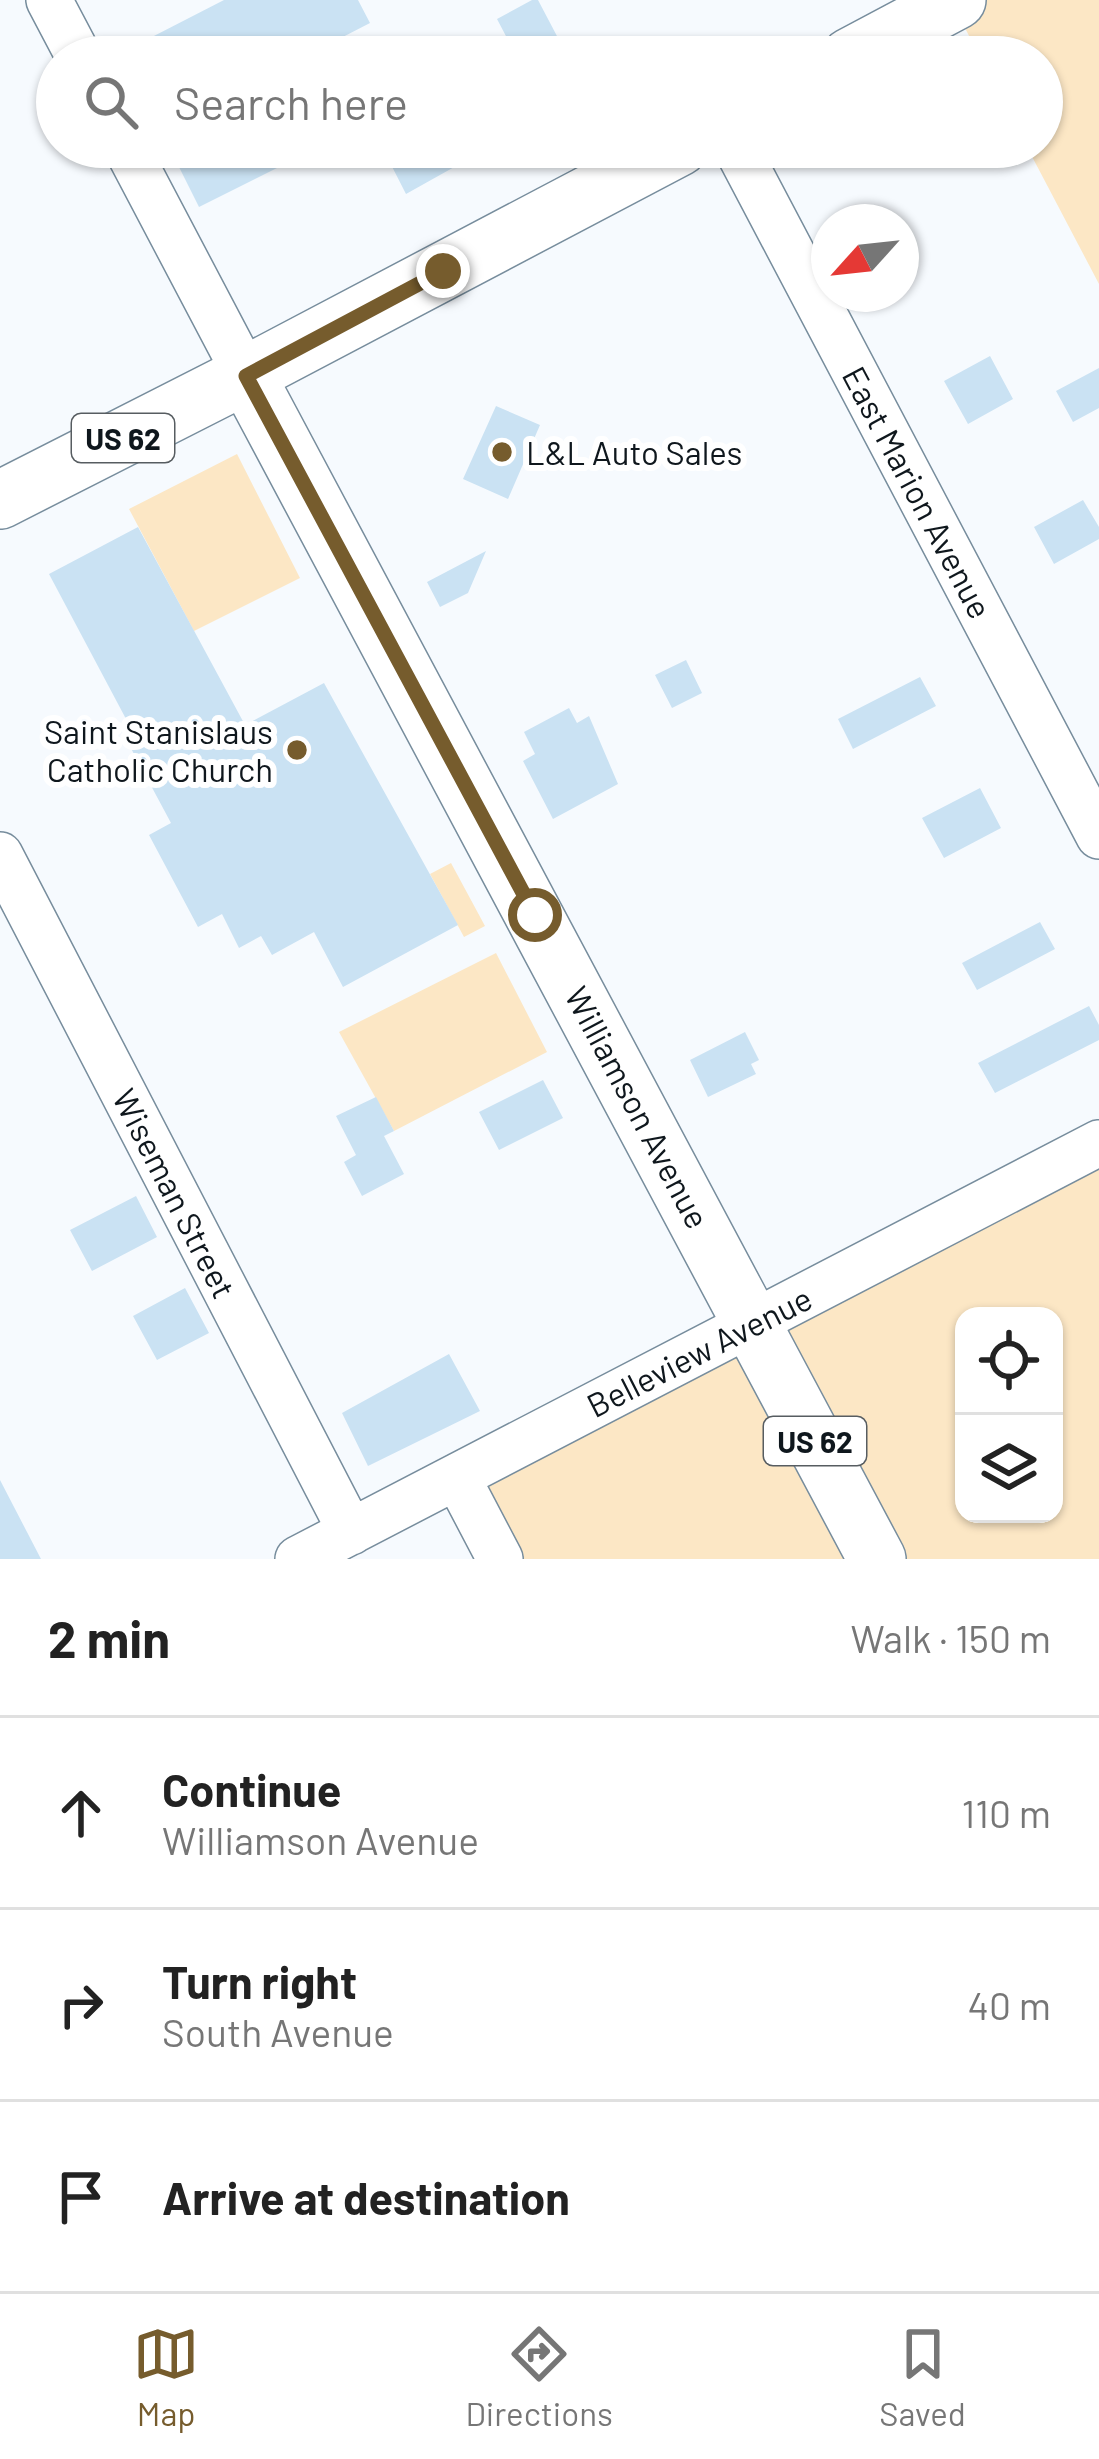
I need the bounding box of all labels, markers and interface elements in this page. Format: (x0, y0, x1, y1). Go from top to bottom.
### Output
search box (36, 36, 1063, 168)
icon: search (78, 69, 144, 135)
text: Search here (174, 75, 408, 129)
north arrow (811, 204, 919, 312)
route end (416, 244, 470, 298)
street label: East Marion Avenue (835, 359, 1001, 625)
road number: US 62 (72, 414, 174, 462)
place label: L&L Auto Sales (526, 432, 742, 472)
marker: L&L Auto Sales (489, 439, 515, 465)
place label: Saint Stanislaus Catholic Church (44, 711, 273, 789)
marker: Saint Stanislaus Catholic Church (284, 737, 310, 763)
route start (508, 888, 562, 942)
street label: Williamson Avenue (557, 979, 719, 1235)
street label: Wiseman Street (105, 1082, 245, 1304)
street label: Belleview Avenue (580, 1277, 818, 1425)
map controls (955, 1307, 1063, 1523)
button: locate (955, 1307, 1063, 1415)
button: layers (955, 1415, 1063, 1523)
road number: US 62 (764, 1417, 866, 1465)
text: 2 min (48, 1607, 170, 1668)
text: Walk · 150 m (851, 1614, 1051, 1661)
text: Continue (162, 1762, 341, 1816)
icon: ahead (48, 1780, 114, 1846)
text: 110 m (961, 1789, 1051, 1836)
text: Williamson Avenue (162, 1816, 479, 1863)
text: Turn right (162, 1954, 357, 2008)
icon: right (48, 1972, 114, 2038)
text: 40 m (967, 1981, 1051, 2028)
text: South Avenue (162, 2008, 394, 2055)
icon: arrive (48, 2164, 114, 2230)
text: Arrive at destination (162, 2170, 570, 2224)
tab: Map (133, 2321, 199, 2433)
tab: Directions (465, 2321, 613, 2433)
tab: Saved (879, 2321, 966, 2433)

